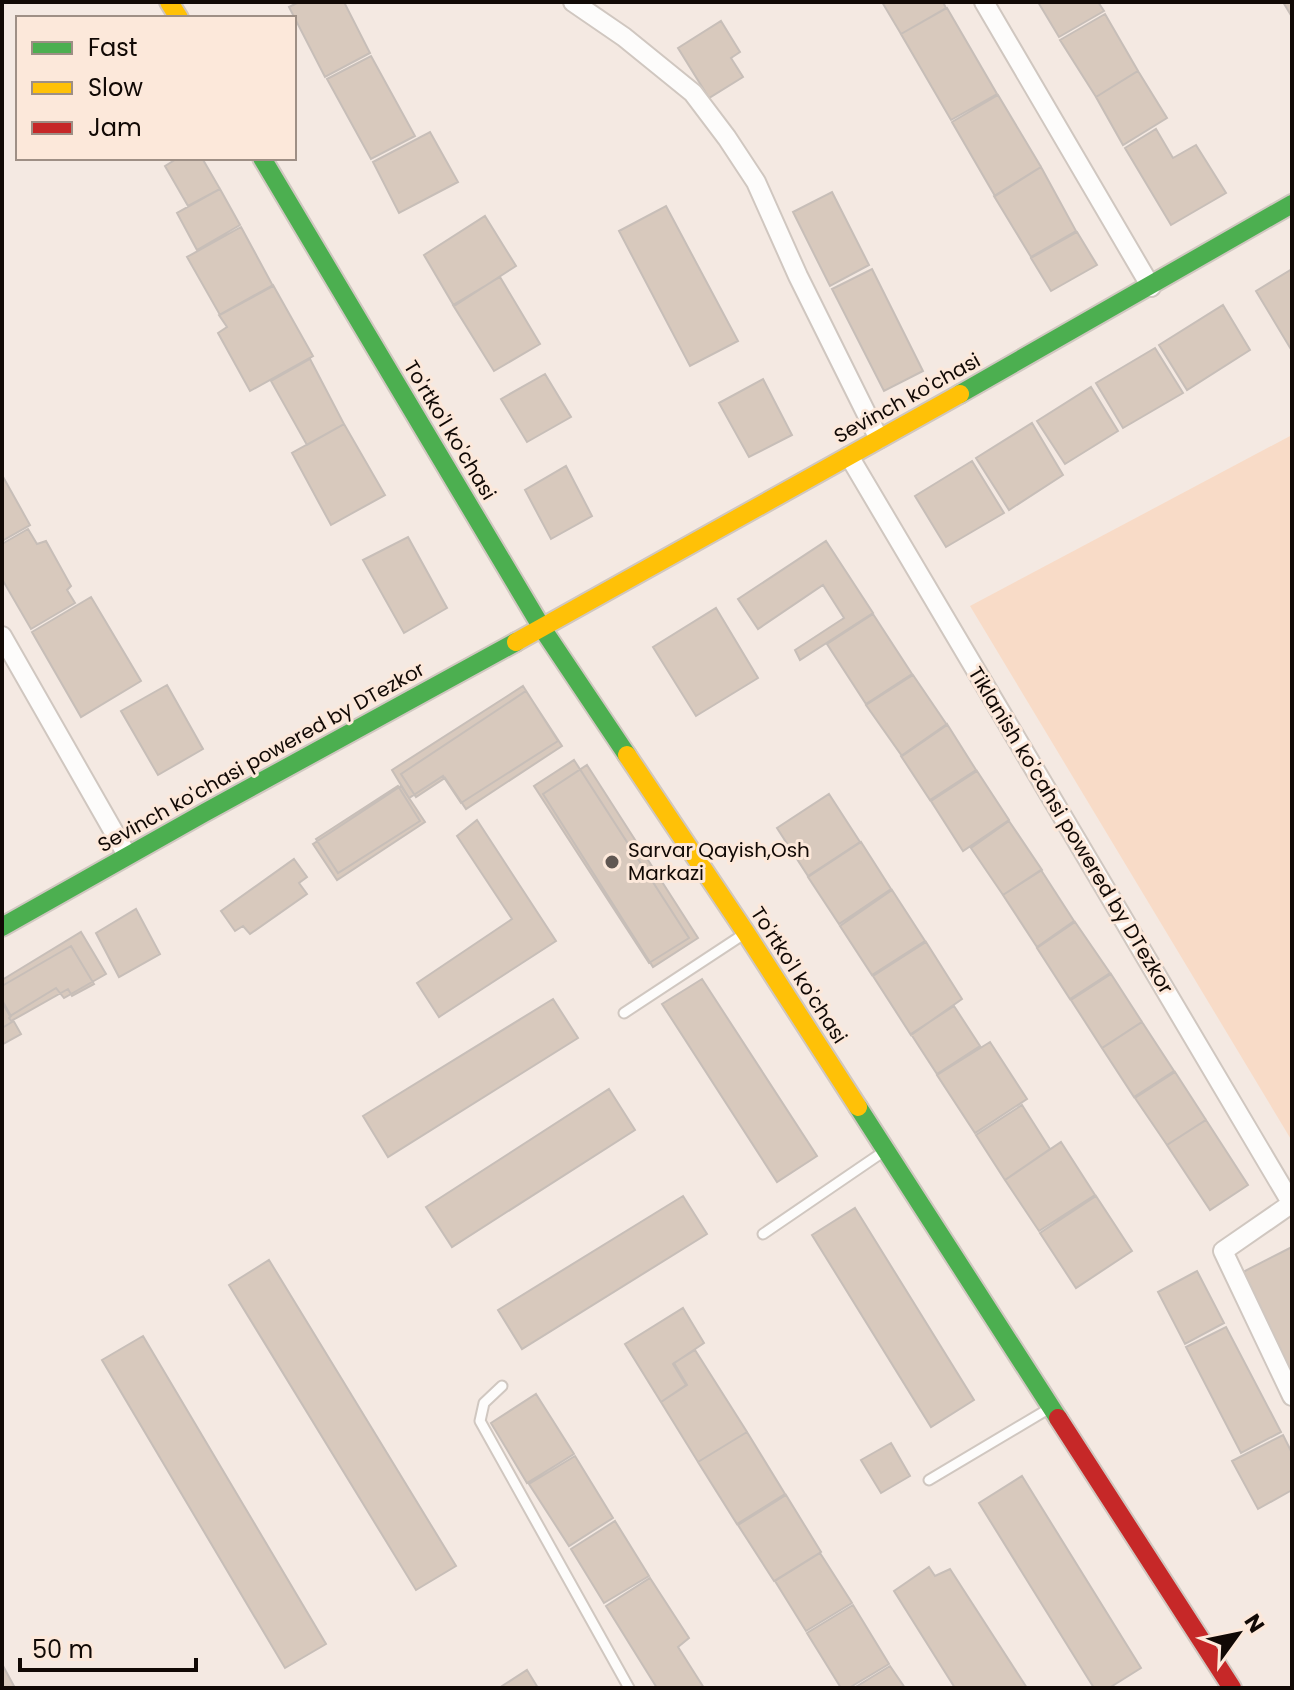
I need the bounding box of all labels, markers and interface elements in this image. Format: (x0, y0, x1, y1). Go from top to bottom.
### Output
legend (16, 16, 296, 160)
text: Fast (88, 31, 138, 64)
text: Slow (88, 71, 143, 104)
text: Jam (88, 111, 142, 144)
street label: Sevinch ko'chasi (829, 346, 985, 450)
street label: To'rtko'l ko'chasi (397, 355, 503, 505)
street label: Sevinch ko'chasi powered by DTezkor (93, 655, 429, 859)
street label: Tiklanish ko'cahsi powered by DTezkor (962, 661, 1180, 999)
place label: Sarvar Qayish,Osh Markazi (628, 836, 810, 887)
marker: Sarvar Qayish,Osh Markazi (603, 853, 621, 871)
street label: To'rtko'l ko'chasi (744, 901, 854, 1049)
north arrow (1198, 1594, 1278, 1674)
text: N (1237, 1608, 1272, 1639)
scale bar (20, 1622, 196, 1672)
text: 50 m (32, 1633, 93, 1666)

